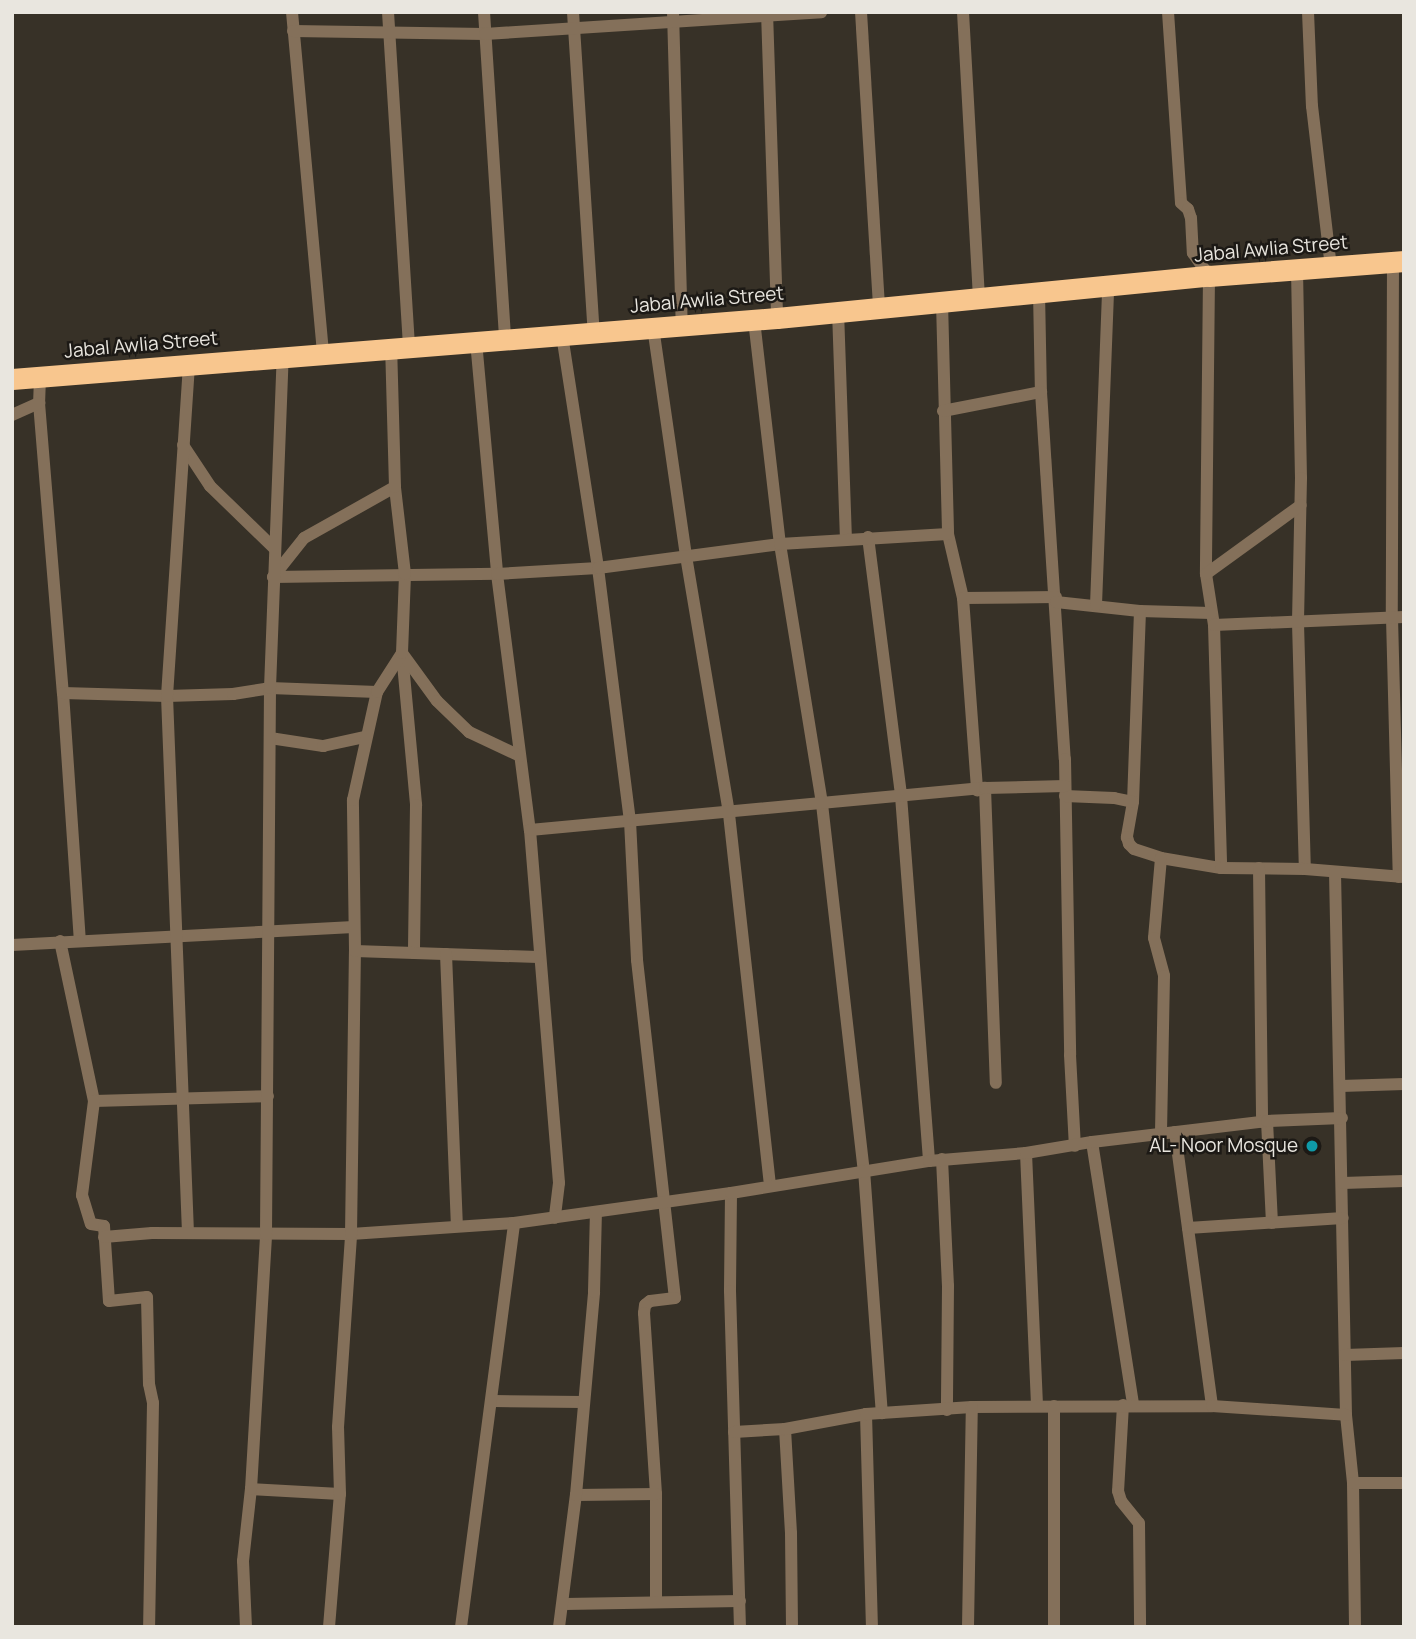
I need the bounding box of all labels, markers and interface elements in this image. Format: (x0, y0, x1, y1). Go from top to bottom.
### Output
street label: Jabal Awlia Street (1193, 231, 1349, 267)
street label: Jabal Awlia Street (629, 282, 785, 318)
street label: Jabal Awlia Street (63, 327, 219, 363)
place label: AL- Noor Mosque (1149, 1135, 1298, 1157)
marker: AL- Noor Mosque (1304, 1138, 1320, 1154)

